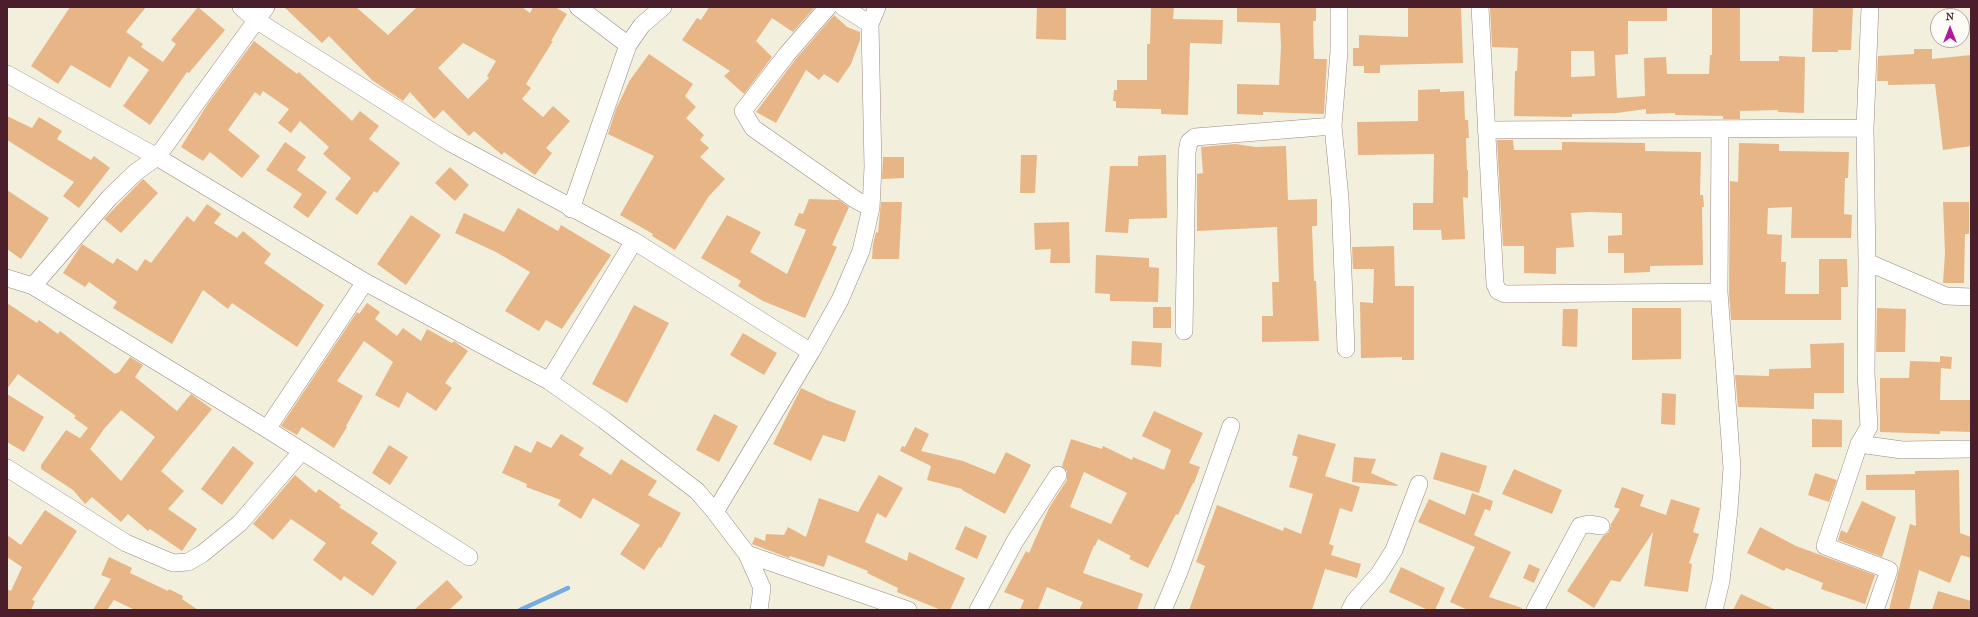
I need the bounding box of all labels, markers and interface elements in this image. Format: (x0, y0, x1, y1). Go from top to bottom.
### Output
north arrow (1930, 8, 1970, 48)
text: N (1946, 10, 1954, 23)

